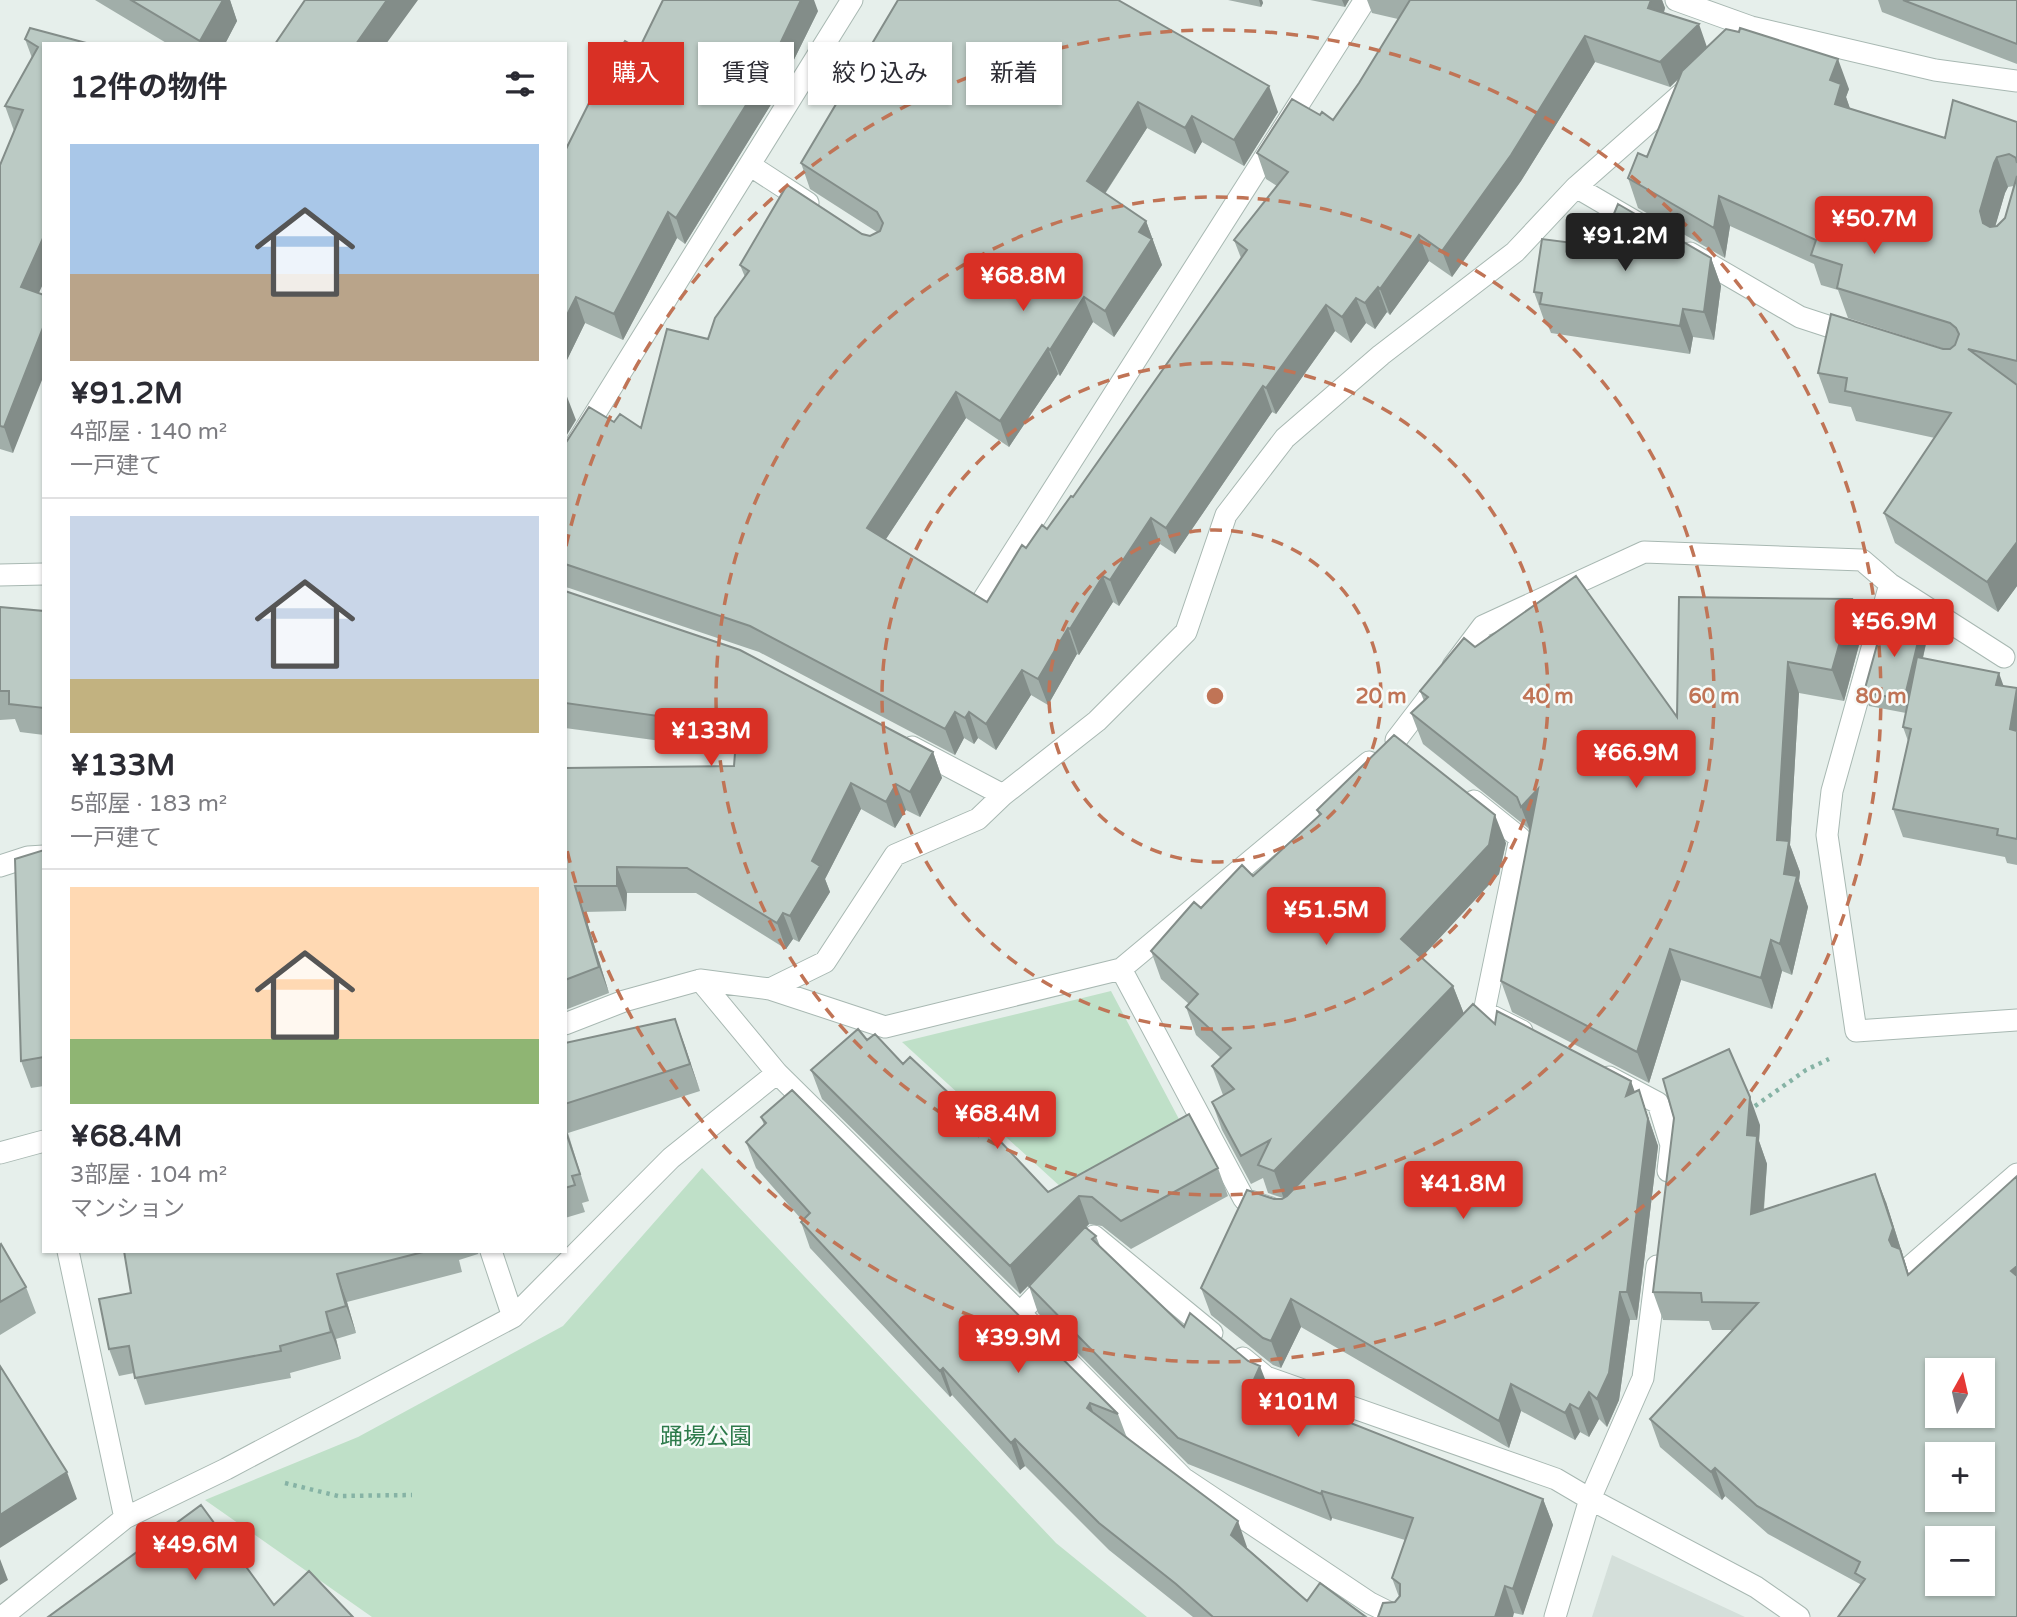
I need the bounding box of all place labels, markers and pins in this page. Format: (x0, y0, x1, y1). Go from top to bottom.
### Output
pin: ¥50.7M (1817, 196, 1931, 256)
pin: ¥91.2M (1568, 214, 1682, 273)
pin: ¥68.8M (966, 254, 1080, 313)
pin: ¥56.9M (1837, 600, 1951, 659)
centre of rings (1203, 684, 1227, 708)
pin: ¥133M (662, 708, 760, 768)
pin: ¥66.9M (1579, 730, 1693, 790)
pin: ¥51.5M (1269, 888, 1383, 947)
pin: ¥68.4M (940, 1092, 1054, 1151)
pin: ¥41.8M (1406, 1162, 1520, 1221)
pin: ¥39.9M (961, 1316, 1075, 1375)
pin: ¥101M (1249, 1380, 1347, 1439)
pin: ¥49.6M (138, 1522, 252, 1582)

